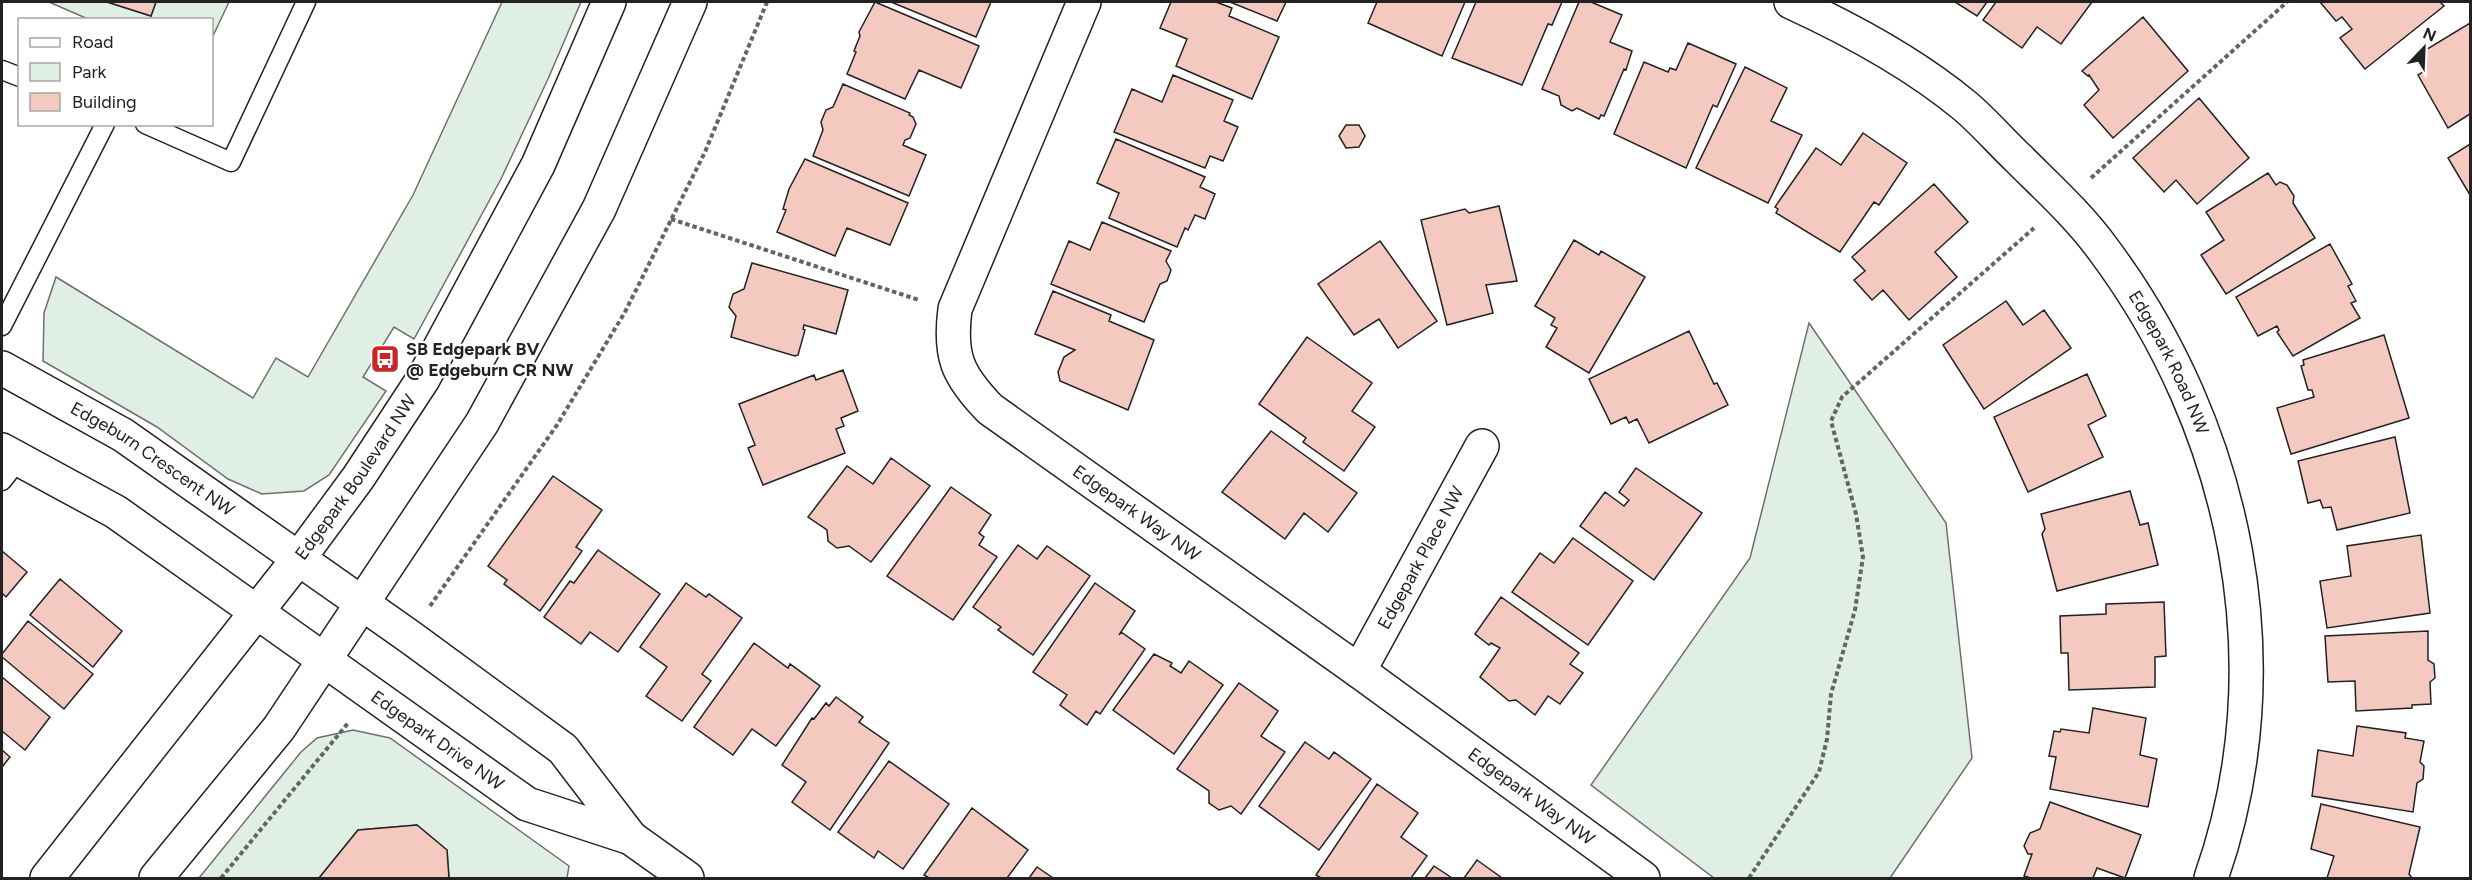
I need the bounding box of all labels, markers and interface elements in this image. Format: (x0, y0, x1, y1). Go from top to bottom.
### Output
legend (18, 18, 213, 126)
north arrow (2394, 18, 2454, 78)
text: N (2420, 23, 2439, 46)
text: Road (72, 31, 113, 53)
text: Park (72, 61, 107, 83)
text: Building (72, 91, 137, 113)
street label: Edgepark Road NW (2124, 287, 2214, 438)
place label: SB Edgepark BV @ Edgeburn CR NW (406, 338, 573, 381)
bus stop icon: SB Edgepark BV @ Edgeburn CR NW (369, 343, 401, 375)
street label: Edgepark Boulevard NW (290, 390, 421, 564)
street label: Edgeburn Crescent NW (67, 397, 239, 521)
street label: Edgepark Way NW (1068, 460, 1205, 566)
street label: Edgepark Place NW (1373, 482, 1469, 633)
street label: Edgepark Drive NW (367, 686, 509, 795)
street label: Edgepark Way NW (1464, 743, 1600, 851)

